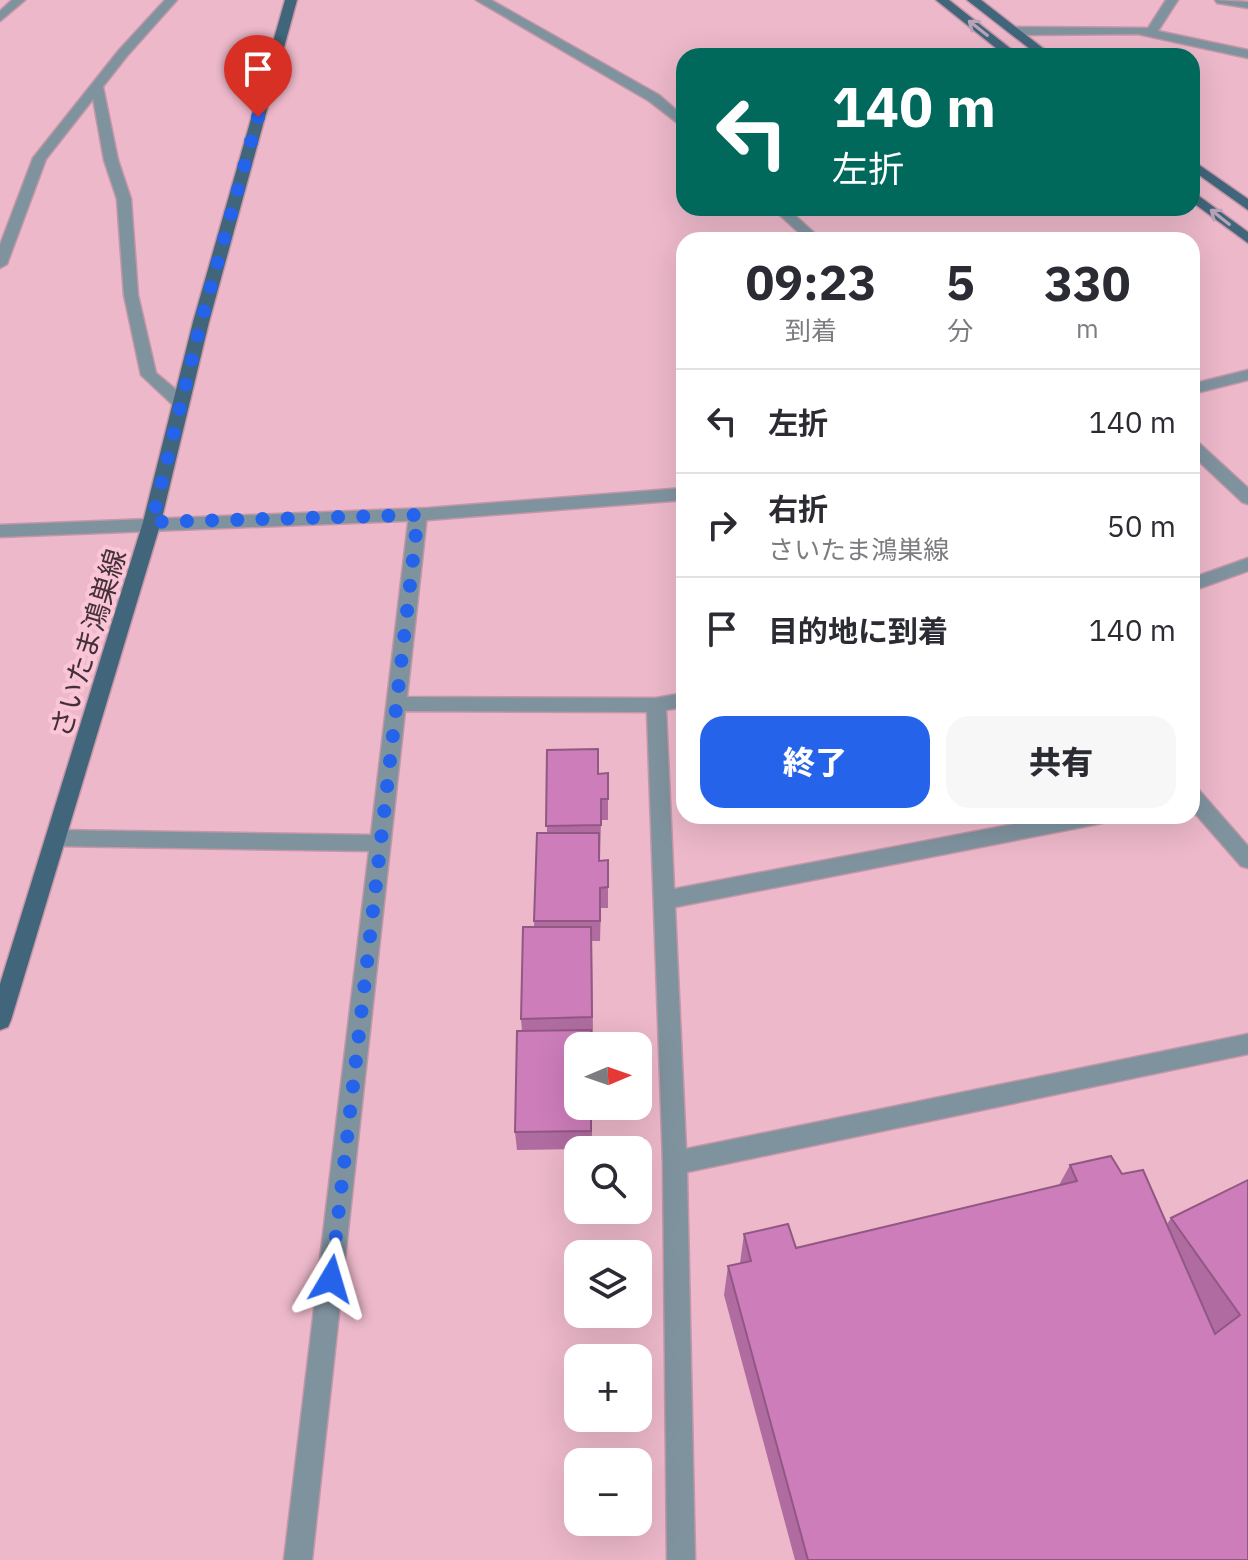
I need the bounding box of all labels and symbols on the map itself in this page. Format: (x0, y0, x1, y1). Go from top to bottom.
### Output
one-way arrow (968, 19, 989, 37)
pin (224, 35, 292, 117)
one-way arrow (1210, 208, 1231, 225)
street label: さいたま鴻巣線 (41, 544, 134, 742)
north arrow (564, 1032, 652, 1120)
position arrow (289, 1237, 373, 1321)

